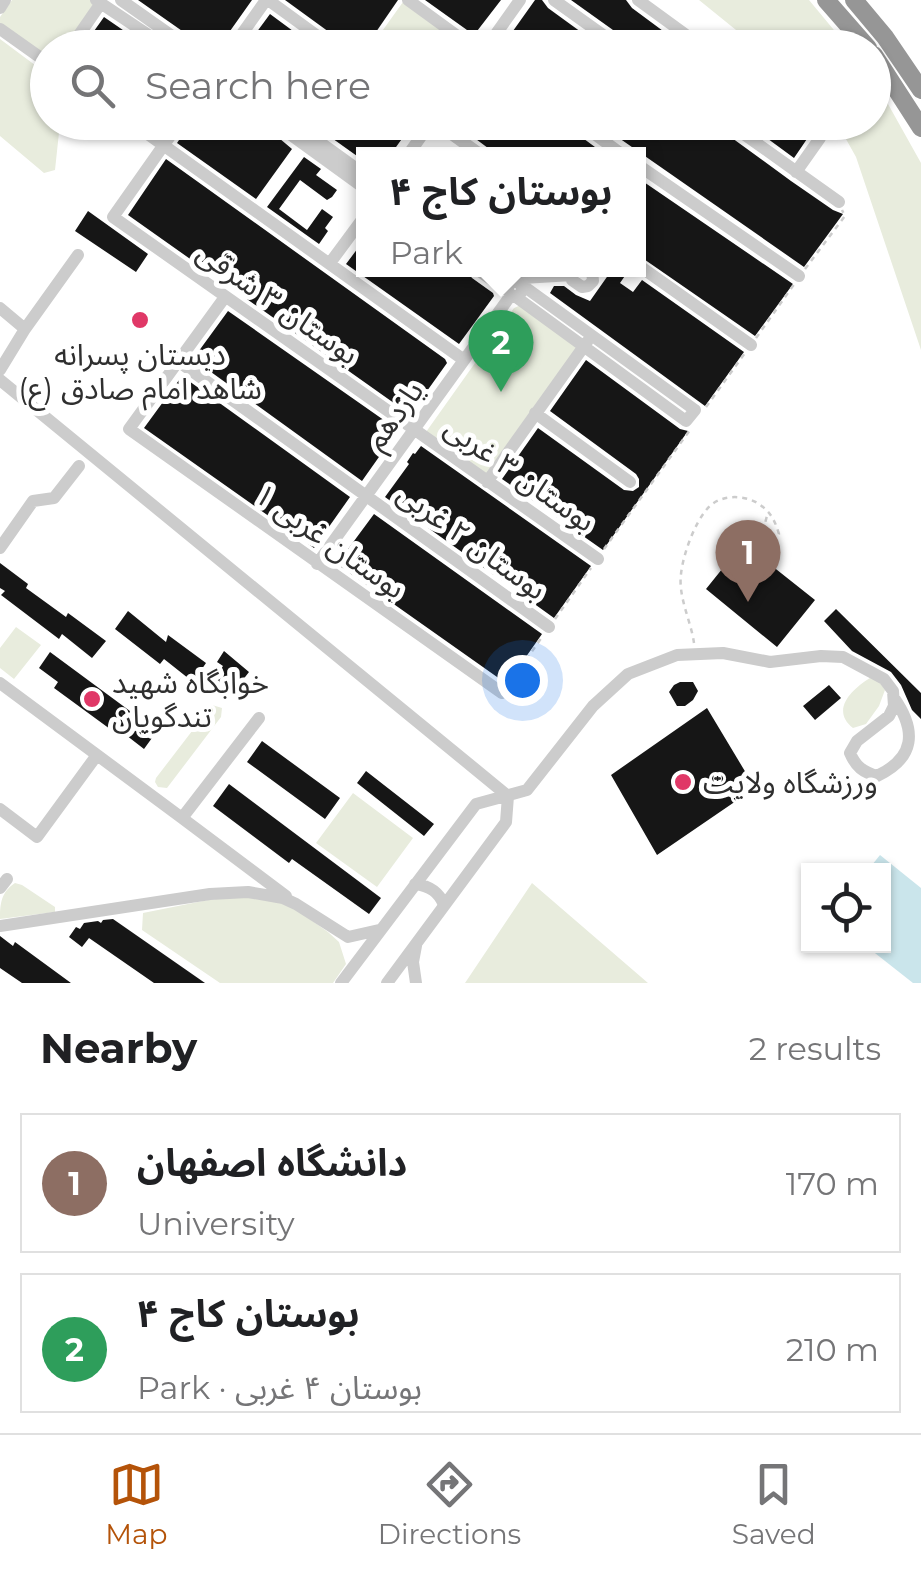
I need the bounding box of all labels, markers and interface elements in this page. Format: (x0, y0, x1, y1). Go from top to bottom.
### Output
search box (30, 30, 891, 140)
icon: search (65, 58, 120, 113)
text: Search here (145, 62, 371, 109)
popup (356, 147, 646, 277)
text: بوستان کاج ۴ (390, 168, 612, 215)
text: Park (390, 233, 463, 272)
street label: بوستان ۳ شرقی (190, 234, 366, 372)
marker: دبستان پسرانه شاهد امام صادق (ع) (129, 309, 151, 331)
pin: 2 (468, 310, 534, 392)
place label: دبستان پسرانه شاهد امام صادق (ع) (18, 336, 262, 411)
street label: یازدهم (357, 373, 435, 460)
street label: بوستان ۳ غربی (438, 409, 602, 539)
street label: بوستان ۲ غربی (390, 474, 554, 608)
street label: بوستان غربی ۱ (248, 476, 412, 606)
pin: 1 (716, 520, 780, 602)
your location (497, 655, 548, 706)
place label: خوابگاه شهید تندگویان (112, 664, 269, 735)
marker: خوابگاه شهید تندگویان (81, 688, 103, 710)
place label: ورزشگاه ولایت (703, 764, 878, 801)
marker: ورزشگاه ولایت (672, 771, 694, 793)
map controls (801, 863, 891, 953)
button: locate (801, 863, 891, 953)
text: Nearby (40, 1022, 197, 1074)
text: 2 results (749, 1029, 881, 1068)
text: دانشگاه اصفهان (137, 1139, 407, 1186)
text: 1 (68, 1164, 81, 1203)
text: 170 m (786, 1164, 879, 1203)
text: University (137, 1204, 295, 1243)
text: بوستان کاج ۴ (137, 1290, 360, 1337)
text: 2 (65, 1330, 84, 1369)
text: 210 m (786, 1330, 879, 1369)
text: Park · بوستان ۴ غربی (137, 1368, 422, 1407)
tab: Map (105, 1457, 167, 1551)
tab: Directions (378, 1457, 521, 1551)
tab: Saved (732, 1457, 816, 1551)

